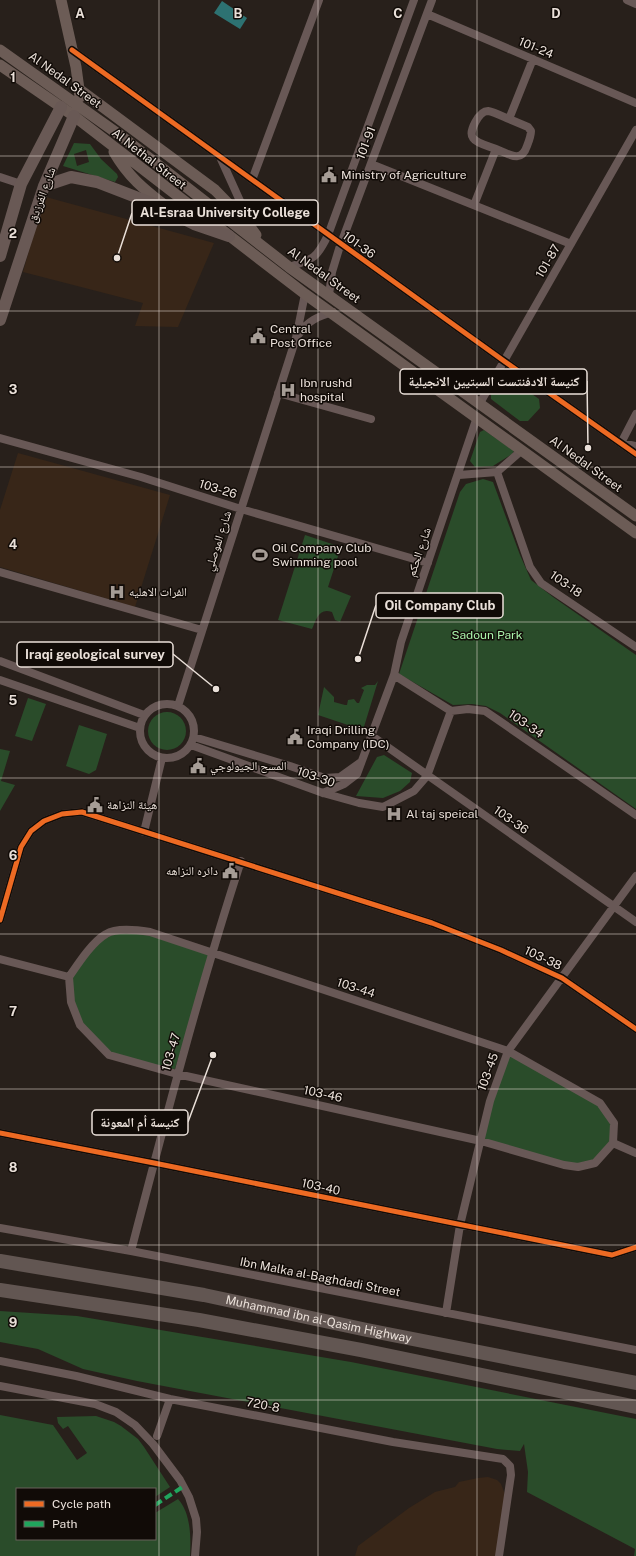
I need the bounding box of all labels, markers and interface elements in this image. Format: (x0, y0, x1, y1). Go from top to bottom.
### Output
text: A (75, 6, 85, 21)
text: B (234, 6, 243, 21)
text: C (393, 6, 403, 21)
text: D (551, 6, 561, 21)
street label: 101-24 (517, 34, 556, 62)
street label: Al Nedal Street (26, 49, 104, 111)
text: 1 (10, 70, 16, 85)
street label: 101-91 (353, 125, 379, 161)
street label: Al Nethal Street (109, 126, 189, 193)
street label: شارع الفرزدق (26, 165, 59, 225)
public building icon: Ministry of Agriculture (320, 166, 338, 184)
place label: Ministry of Agriculture (341, 168, 467, 182)
callout: Al-Esraa University College (132, 200, 318, 225)
text: Al-Esraa University College (140, 205, 310, 220)
text: 2 (9, 226, 17, 241)
street label: 101-36 (340, 229, 378, 261)
street label: 101-87 (533, 242, 563, 280)
street label: Al Nedal Street (285, 244, 363, 306)
place label: Central Post Office (270, 322, 332, 350)
public building icon: Central Post Office (249, 327, 267, 345)
callout: كنيسة الادفنتست السبتيين الانجيلية (400, 369, 587, 394)
text: كنيسة الادفنتست السبتيين الانجيلية (408, 374, 580, 390)
place label: Ibn rushd hospital (300, 376, 352, 404)
hospital icon: Ibn rushd hospital (279, 381, 297, 399)
text: 3 (9, 382, 18, 397)
street label: Al Nedal Street (547, 433, 625, 495)
street label: 103-26 (197, 477, 239, 501)
street label: شارع الموصلي (202, 509, 237, 574)
street label: شارع الحكم (404, 526, 435, 579)
text: 4 (9, 537, 18, 552)
place label: Oil Company Club Swimming pool (272, 541, 371, 569)
sports icon: Oil Company Club Swimming pool (251, 546, 269, 564)
street label: 103-18 (547, 568, 585, 600)
hospital icon: الفرات الاهليه (108, 583, 126, 601)
place label: الفرات الاهليه (129, 585, 187, 599)
callout: Oil Company Club (376, 593, 503, 618)
text: Oil Company Club (385, 598, 496, 613)
park label: Sadoun Park (451, 628, 523, 642)
callout: Iraqi geological survey (17, 642, 173, 667)
text: Iraqi geological survey (25, 647, 166, 662)
text: 5 (9, 693, 18, 708)
street label: 103-34 (506, 707, 546, 741)
place label: Iraqi Drilling Company (IDC) (307, 723, 389, 751)
public building icon: Iraqi Drilling Company (IDC) (286, 728, 304, 746)
public building icon: المسح الجيولوجي (189, 757, 207, 775)
place label: المسح الجيولوجي (210, 759, 287, 776)
street label: 103-30 (295, 764, 337, 790)
public building icon: هيئة النزاهة (86, 796, 104, 814)
place label: هيئة النزاهة (107, 798, 157, 812)
street label: 103-36 (491, 803, 531, 837)
hospital icon: Al taj speical (385, 805, 403, 823)
place label: Al taj speical (406, 807, 478, 821)
text: 6 (9, 848, 18, 863)
public building icon: دائره النزاهه (221, 862, 239, 880)
place label: دائره النزاهه (166, 864, 218, 878)
street label: 103-38 (522, 943, 564, 973)
street label: 103-44 (335, 975, 377, 1001)
text: 7 (9, 1004, 17, 1019)
street label: 103-47 (159, 1031, 183, 1073)
street label: 103-45 (475, 1051, 501, 1093)
street label: 103-46 (302, 1083, 344, 1105)
callout: كنيسة أم المعونة (92, 1110, 188, 1135)
text: كنيسة أم المعونة (100, 1115, 180, 1132)
text: 8 (9, 1160, 18, 1175)
street label: 103-40 (300, 1176, 342, 1198)
street label: Ibn Malka al-Baghdadi Street (239, 1255, 402, 1299)
street label: Muhammad ibn al-Qasim Highway (224, 1293, 413, 1346)
text: 9 (9, 1315, 17, 1330)
street label: 720-8 (245, 1395, 281, 1415)
legend (16, 1488, 156, 1540)
text: Cycle path (52, 1497, 111, 1511)
text: Path (52, 1517, 78, 1531)

